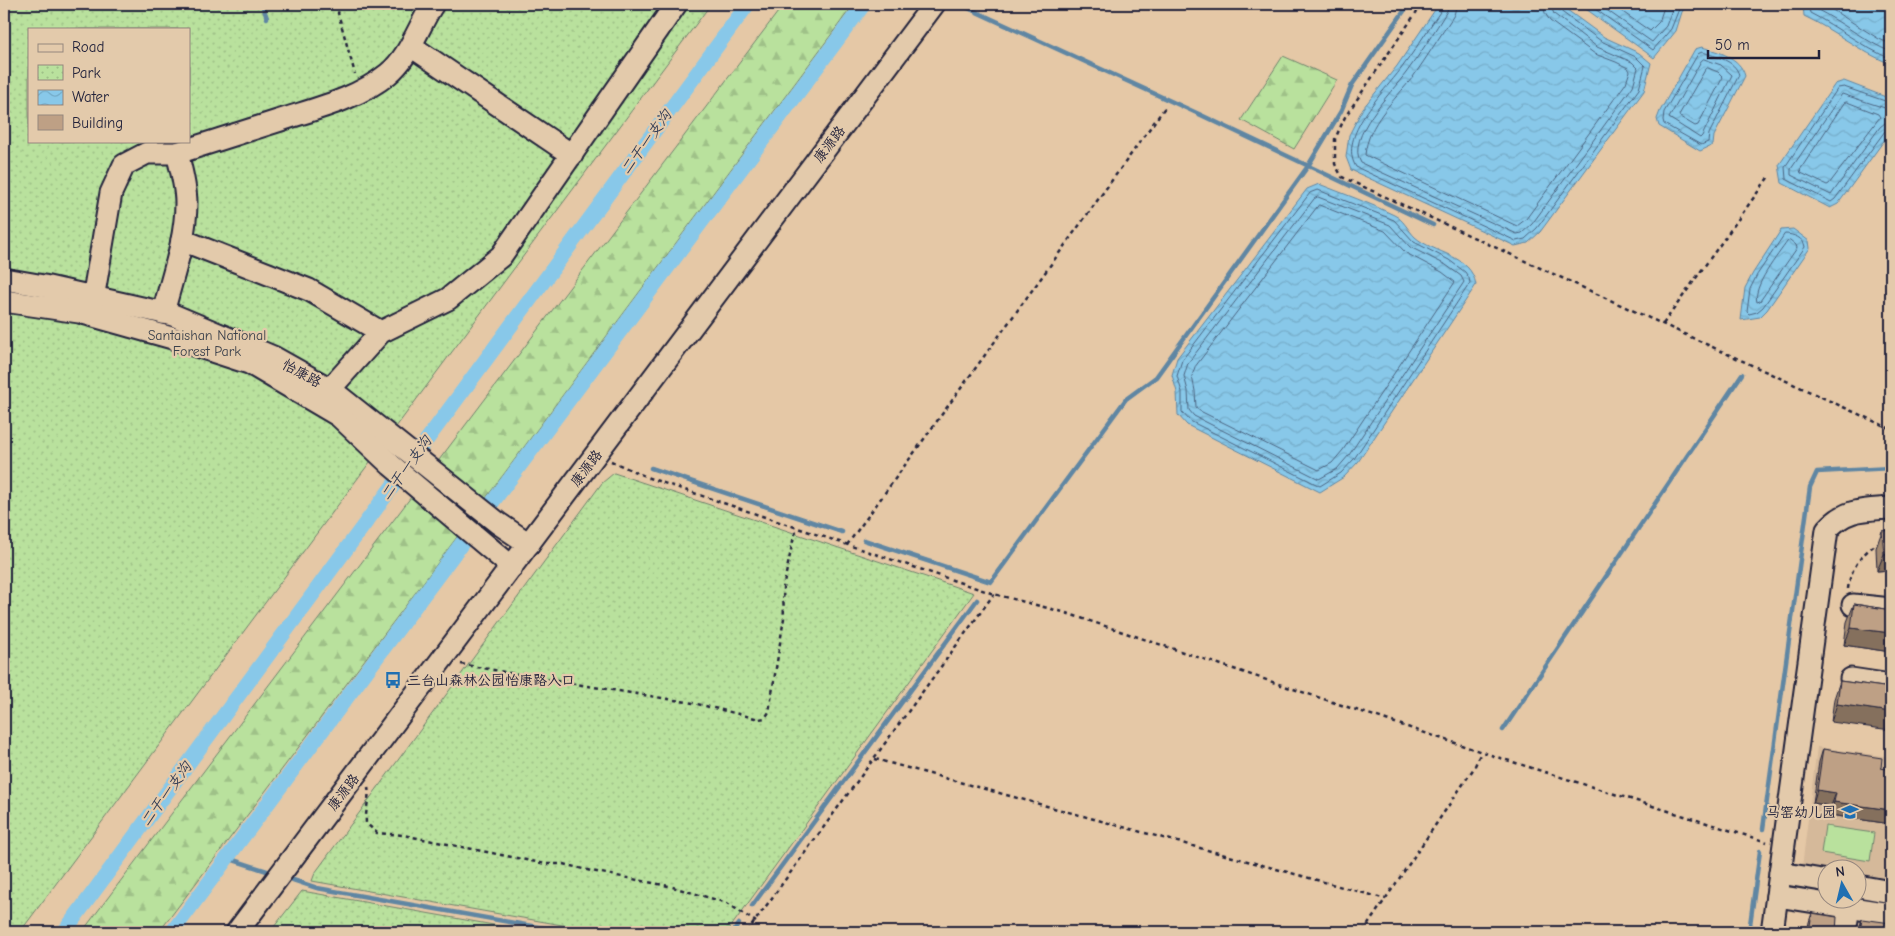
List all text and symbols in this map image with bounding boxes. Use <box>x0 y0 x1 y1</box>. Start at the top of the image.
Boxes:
legend <box>28 28 190 142</box>
scale bar <box>1708 28 1819 60</box>
text: 50 m <box>1715 36 1750 54</box>
text: Road <box>72 38 104 56</box>
text: Park <box>72 64 101 82</box>
text: Water <box>72 88 109 106</box>
water label: 二干一支沟 <box>617 105 676 178</box>
text: Building <box>72 114 123 132</box>
street label: 康源路 <box>810 122 849 166</box>
park label: Santaishan National Forest Park <box>148 327 266 360</box>
street label: 怡康路 <box>279 356 324 391</box>
water label: 二干一支沟 <box>377 431 436 504</box>
street label: 康源路 <box>567 446 606 490</box>
bus stop icon: 三台山森林公园怡康路入口 <box>383 670 403 690</box>
place label: 三台山森林公园怡康路入口 <box>407 672 575 689</box>
water label: 二干一支沟 <box>137 757 196 830</box>
street label: 康源路 <box>324 770 363 814</box>
school or university icon: 马窑幼儿园 <box>1840 802 1860 822</box>
place label: 马窑幼儿园 <box>1766 804 1836 821</box>
north arrow <box>1818 858 1868 908</box>
text: N <box>1835 863 1846 881</box>

